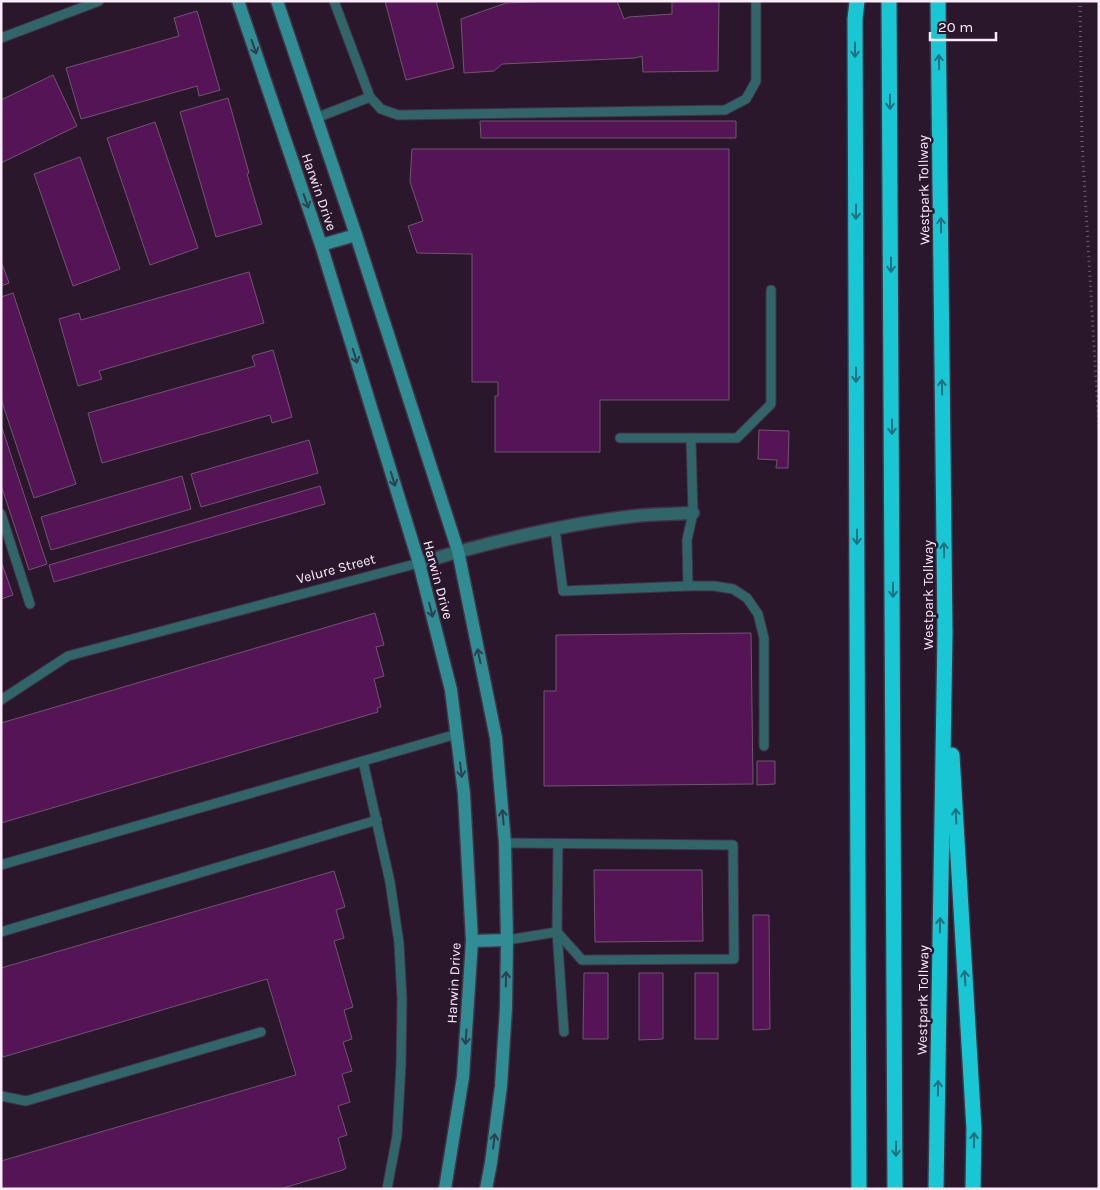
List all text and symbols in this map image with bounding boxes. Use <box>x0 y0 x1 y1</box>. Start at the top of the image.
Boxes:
scale bar <box>930 10 996 42</box>
text: 20 m <box>938 18 973 36</box>
one-way arrow <box>250 39 259 55</box>
one-way arrow <box>850 42 860 58</box>
one-way arrow <box>934 54 944 70</box>
one-way arrow <box>885 94 895 110</box>
street label: Westpark Tollway <box>915 134 933 245</box>
street label: Harwin Drive <box>298 151 340 233</box>
one-way arrow <box>302 193 311 208</box>
one-way arrow <box>851 204 861 220</box>
one-way arrow <box>936 217 946 233</box>
one-way arrow <box>886 256 896 273</box>
one-way arrow <box>351 348 361 364</box>
one-way arrow <box>851 366 861 383</box>
one-way arrow <box>938 379 947 395</box>
one-way arrow <box>887 419 897 435</box>
one-way arrow <box>388 470 398 486</box>
one-way arrow <box>852 529 862 545</box>
street label: Harwin Drive <box>419 539 457 621</box>
street label: Westpark Tollway <box>920 540 937 650</box>
one-way arrow <box>939 542 949 558</box>
street label: Velure Street <box>295 550 377 588</box>
one-way arrow <box>888 582 898 598</box>
one-way arrow <box>426 602 436 618</box>
one-way arrow <box>474 648 483 664</box>
one-way arrow <box>456 761 466 777</box>
one-way arrow <box>951 808 960 824</box>
one-way arrow <box>498 809 508 825</box>
one-way arrow <box>935 917 945 934</box>
street label: Harwin Drive <box>443 942 465 1024</box>
street label: Westpark Tollway <box>914 944 932 1055</box>
one-way arrow <box>960 970 969 986</box>
one-way arrow <box>501 971 511 988</box>
one-way arrow <box>461 1028 470 1044</box>
one-way arrow <box>933 1080 942 1096</box>
one-way arrow <box>969 1132 978 1148</box>
one-way arrow <box>489 1133 499 1149</box>
one-way arrow <box>891 1141 901 1157</box>

